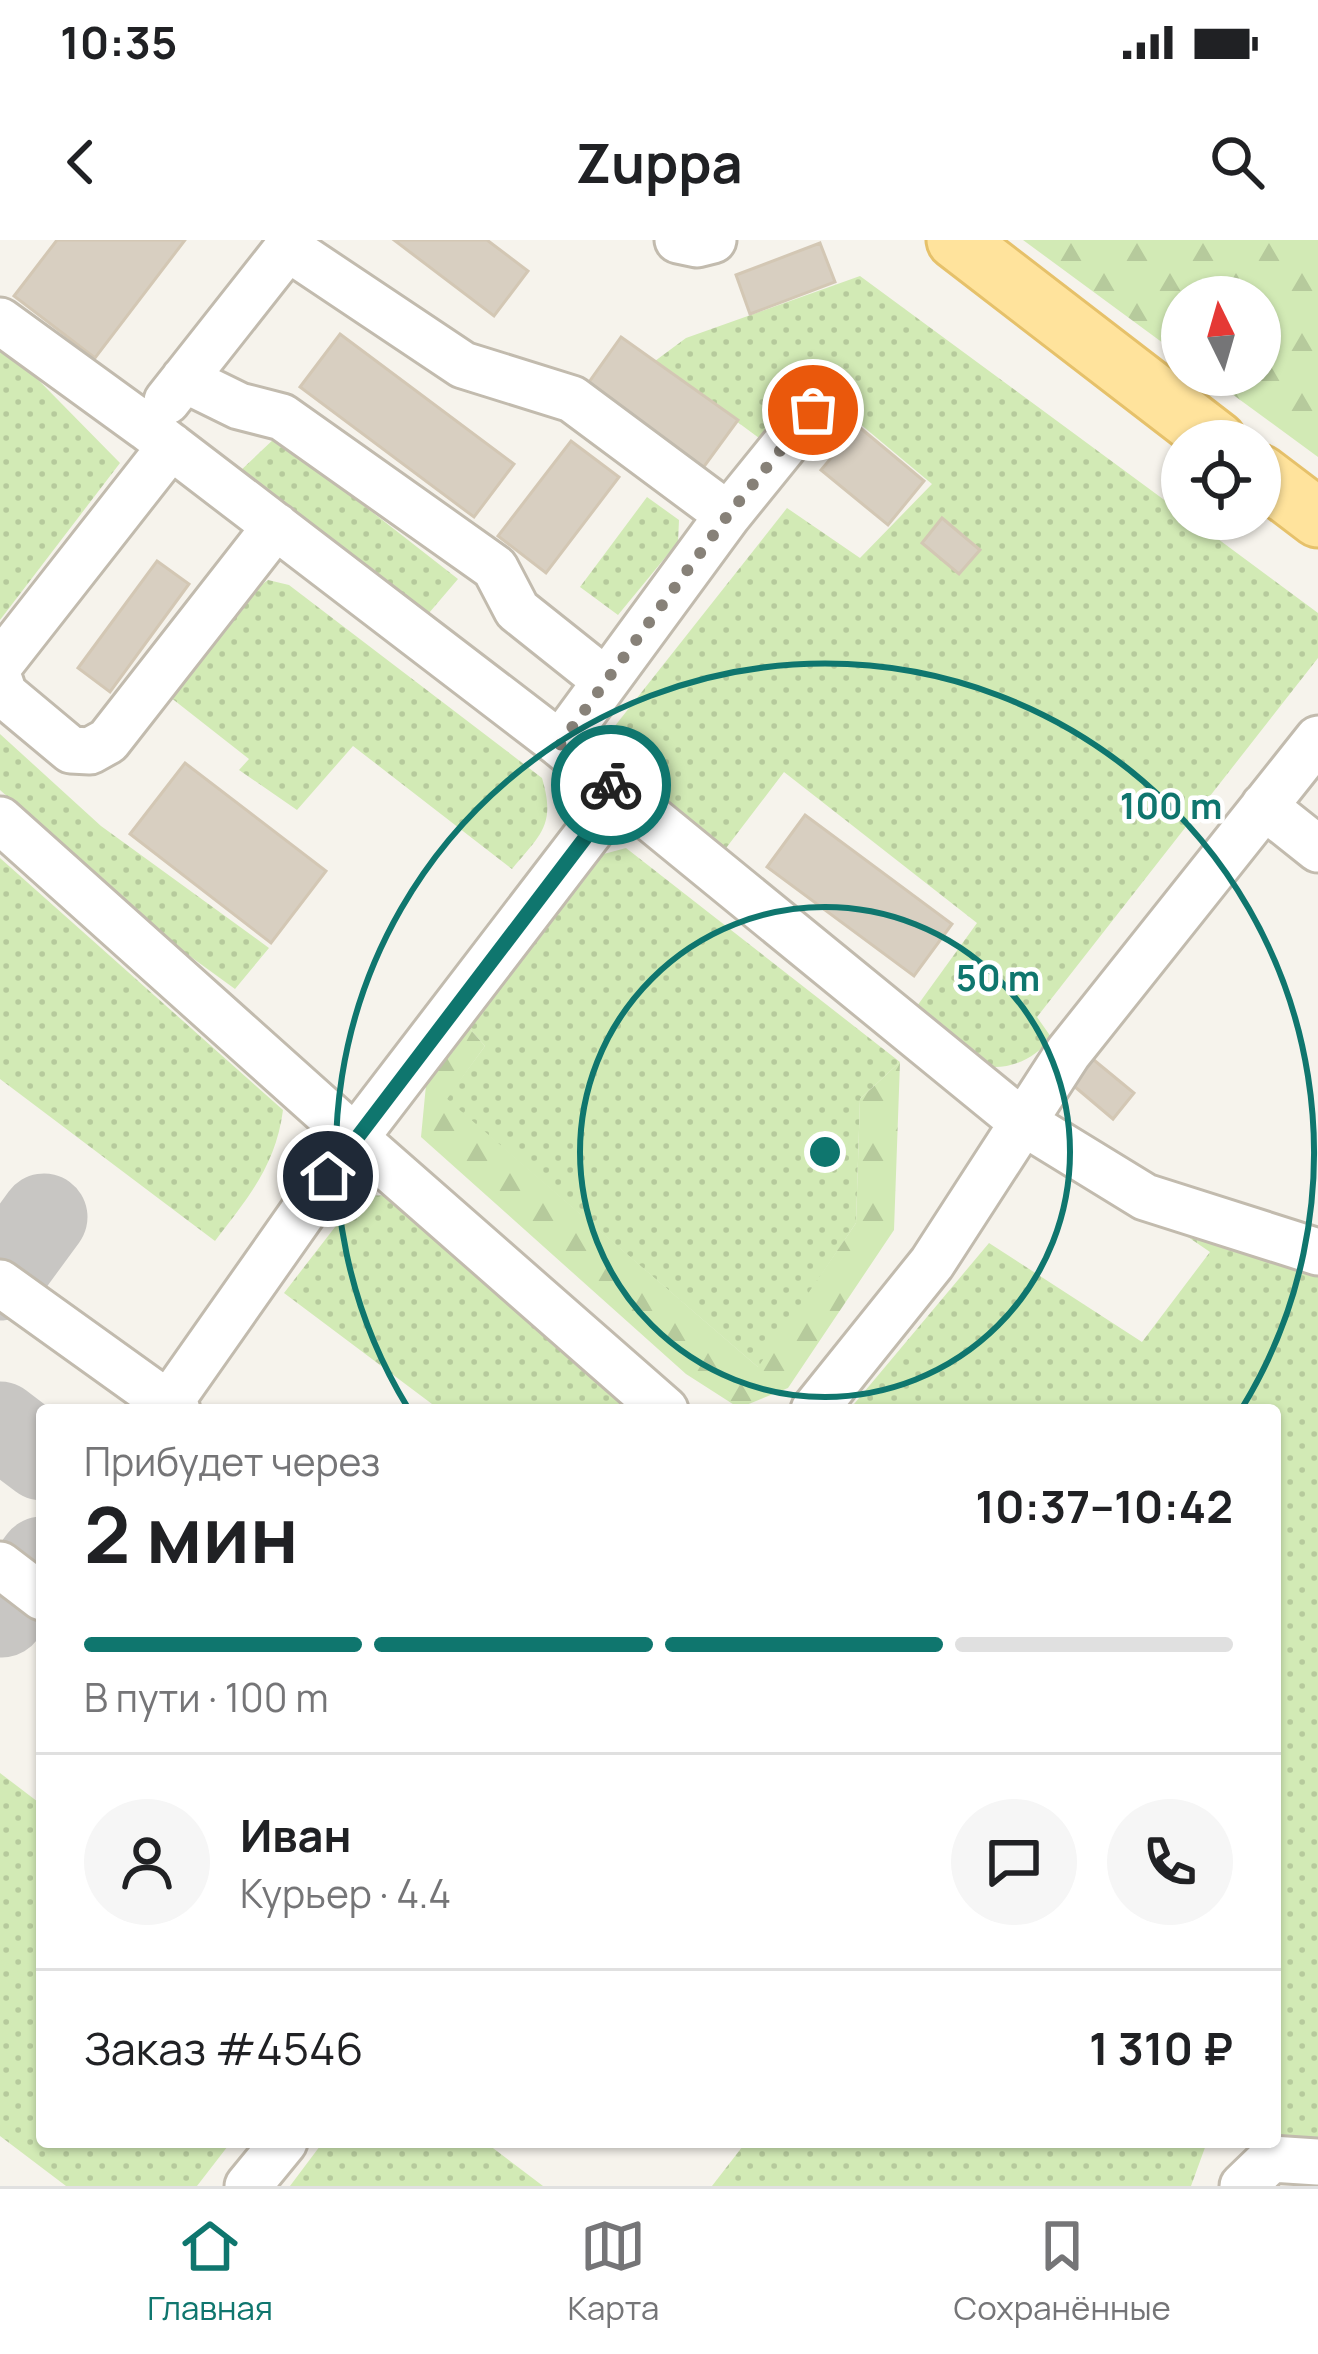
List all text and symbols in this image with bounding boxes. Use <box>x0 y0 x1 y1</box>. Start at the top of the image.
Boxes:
text: 10:35 <box>60 11 177 73</box>
text: Zuppa <box>575 125 743 199</box>
icon: back <box>48 129 114 195</box>
icon: search <box>1204 129 1270 195</box>
north arrow <box>1161 276 1281 396</box>
map controls <box>1161 276 1281 540</box>
pin <box>762 359 864 461</box>
icon: bag <box>780 377 846 443</box>
button: locate <box>1161 420 1281 540</box>
courier <box>551 725 671 845</box>
icon: bike <box>578 752 644 818</box>
text: 100 m <box>1120 781 1222 830</box>
text: 50 m <box>956 953 1040 1002</box>
pin <box>277 1125 379 1227</box>
centre of rings <box>804 1131 846 1173</box>
icon: home <box>295 1143 361 1209</box>
text: Прибудет через <box>84 1434 380 1488</box>
text: 10:37–10:42 <box>975 1475 1233 1537</box>
text: 2 мин <box>84 1480 299 1586</box>
text: В пути · 100 m <box>84 1670 329 1724</box>
button: person <box>84 1799 210 1925</box>
button: chat <box>951 1799 1077 1925</box>
button: phone <box>1107 1799 1233 1925</box>
text: Иван <box>240 1804 351 1866</box>
text: Курьер · 4.4 <box>240 1866 451 1920</box>
text: Заказ #4546 <box>84 2017 363 2079</box>
text: 1 310 ₽ <box>1089 2017 1233 2079</box>
tab: Главная <box>147 2213 273 2330</box>
tab: Карта <box>567 2213 659 2330</box>
tab: Сохранённые <box>954 2213 1171 2330</box>

